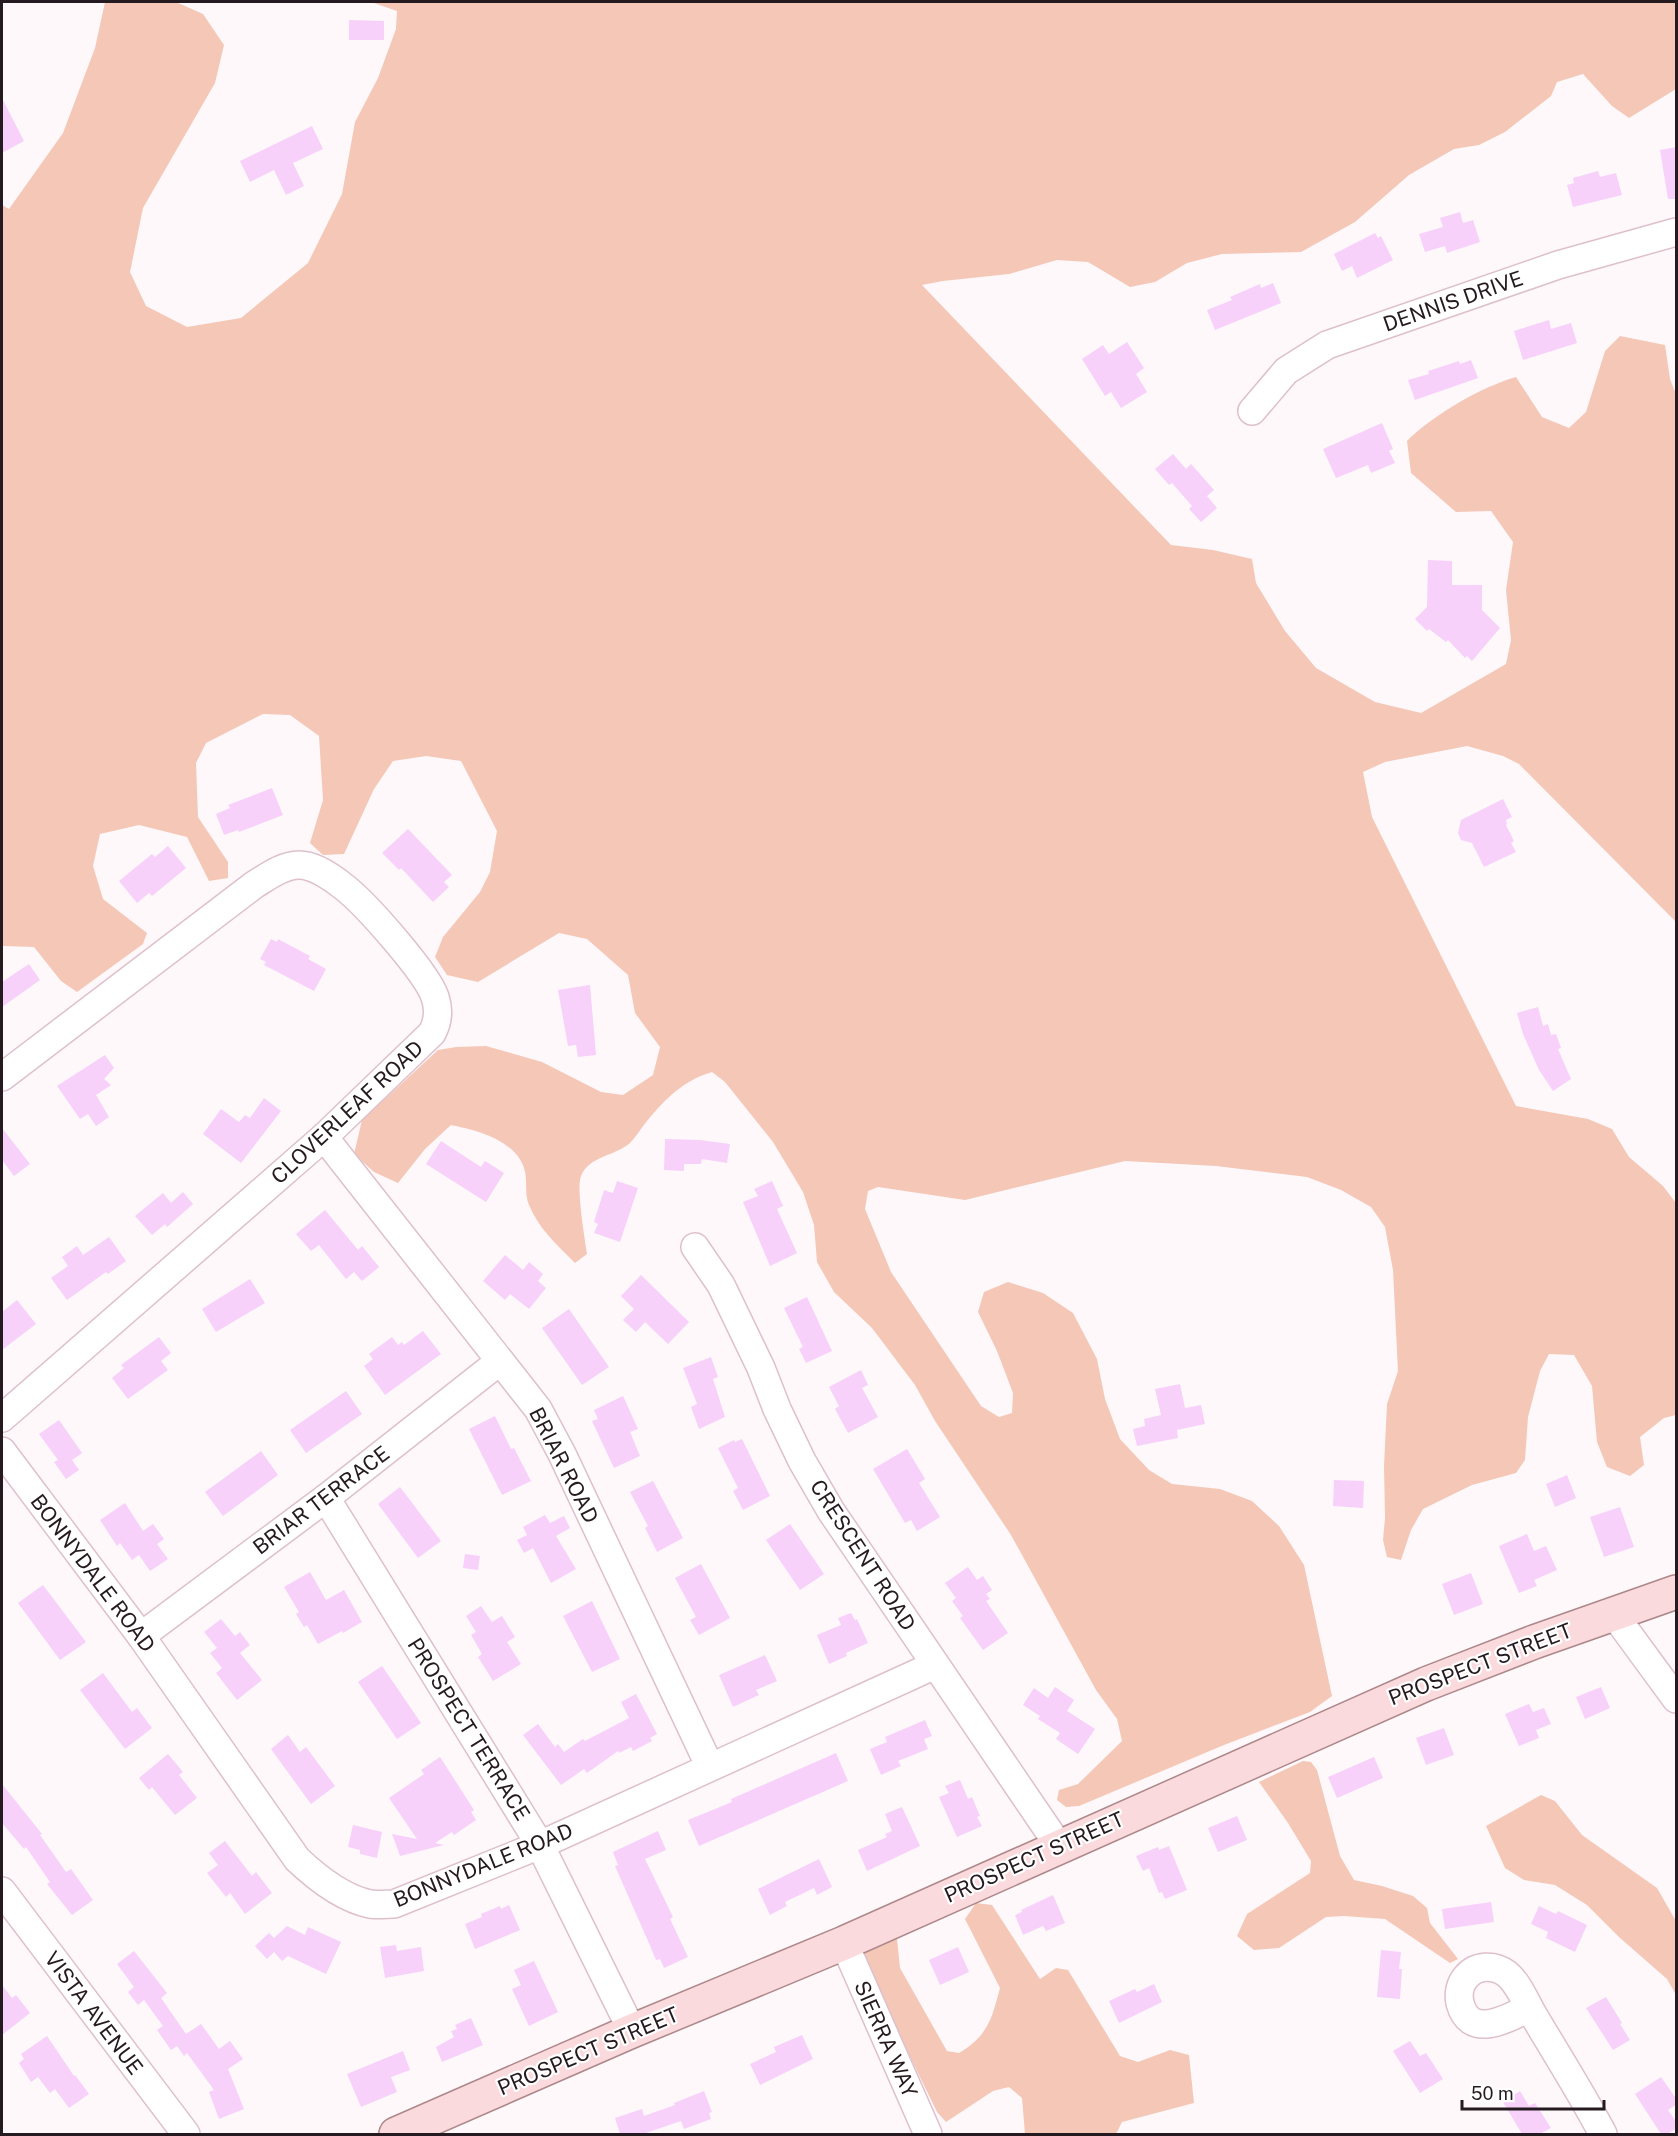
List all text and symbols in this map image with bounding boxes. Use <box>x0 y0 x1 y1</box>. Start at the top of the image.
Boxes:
street label: DENNIS DRIVE <box>1380 265 1526 337</box>
street label: CLOVERLEAF ROAD <box>266 1035 428 1189</box>
street label: BRIAR ROAD <box>524 1403 604 1527</box>
street label: BRIAR TERRACE <box>248 1441 394 1559</box>
street label: CRESCENT ROAD <box>805 1475 921 1635</box>
street label: BONNYDALE ROAD <box>26 1489 160 1657</box>
street label: PROSPECT STREET <box>1385 1618 1575 1710</box>
street label: PROSPECT TERRACE <box>403 1633 535 1825</box>
street label: PROSPECT STREET <box>940 1806 1128 1908</box>
street label: BONNYDALE ROAD <box>390 1818 576 1912</box>
street label: VISTA AVENUE <box>40 1946 148 2080</box>
street label: SIERRA WAY <box>849 1977 923 2101</box>
street label: PROSPECT STREET <box>494 2002 682 2100</box>
scale bar <box>1462 2073 1604 2111</box>
text: 50 m <box>1471 2083 1514 2104</box>

